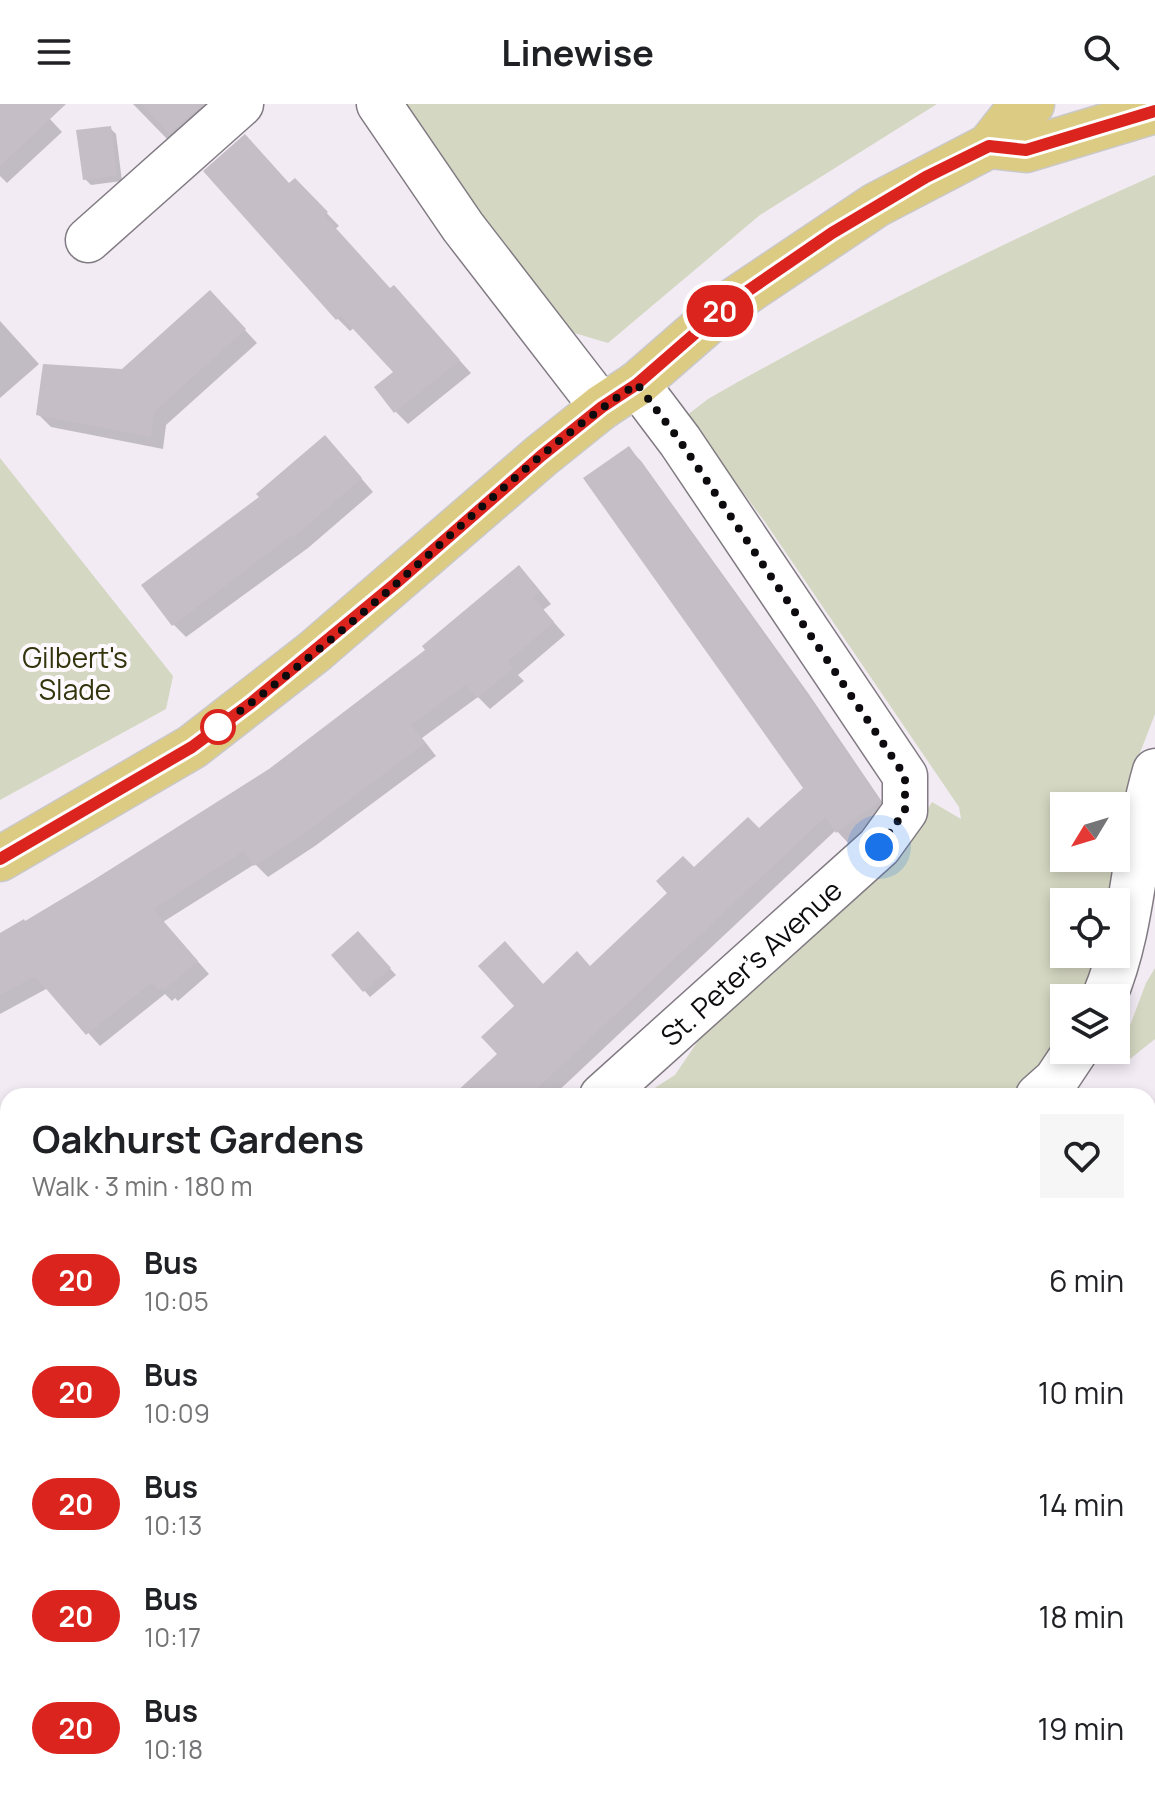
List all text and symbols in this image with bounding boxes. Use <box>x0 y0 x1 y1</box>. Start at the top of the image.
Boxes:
text: Linewise <box>501 28 654 77</box>
icon: menu <box>32 30 76 74</box>
icon: search <box>1079 30 1123 74</box>
line badge: 20 <box>684 285 756 337</box>
text: 20 <box>702 292 738 330</box>
park label: Gilbert's Slade <box>22 638 128 708</box>
unlabelled marker <box>201 710 235 744</box>
north arrow <box>1050 792 1130 872</box>
map controls <box>1050 792 1130 1064</box>
your location <box>859 827 899 867</box>
street label: St. Peter's Avenue <box>652 871 850 1054</box>
button: locate <box>1050 888 1130 968</box>
button: layers <box>1050 984 1130 1064</box>
text: Oakhurst Gardens <box>32 1112 364 1164</box>
button: heart <box>1040 1114 1124 1198</box>
text: Walk · 3 min · 180 m <box>32 1168 253 1204</box>
text: Bus <box>144 1242 198 1283</box>
text: 6 min <box>1049 1260 1124 1301</box>
text: 20 <box>58 1261 94 1299</box>
text: 10:05 <box>144 1283 209 1319</box>
text: Bus <box>144 1354 198 1395</box>
text: 10 min <box>1038 1372 1124 1413</box>
text: 20 <box>58 1373 94 1411</box>
text: 10:09 <box>144 1395 210 1431</box>
text: Bus <box>144 1466 198 1507</box>
text: 14 min <box>1038 1484 1124 1525</box>
text: 20 <box>58 1485 94 1523</box>
text: 10:13 <box>144 1507 202 1543</box>
text: Bus <box>144 1578 198 1619</box>
text: 18 min <box>1039 1596 1124 1637</box>
text: 20 <box>58 1597 94 1635</box>
text: 10:17 <box>144 1619 201 1655</box>
text: Bus <box>144 1690 198 1731</box>
text: 19 min <box>1037 1708 1124 1749</box>
text: 20 <box>58 1709 94 1747</box>
text: 10:18 <box>144 1731 203 1767</box>

